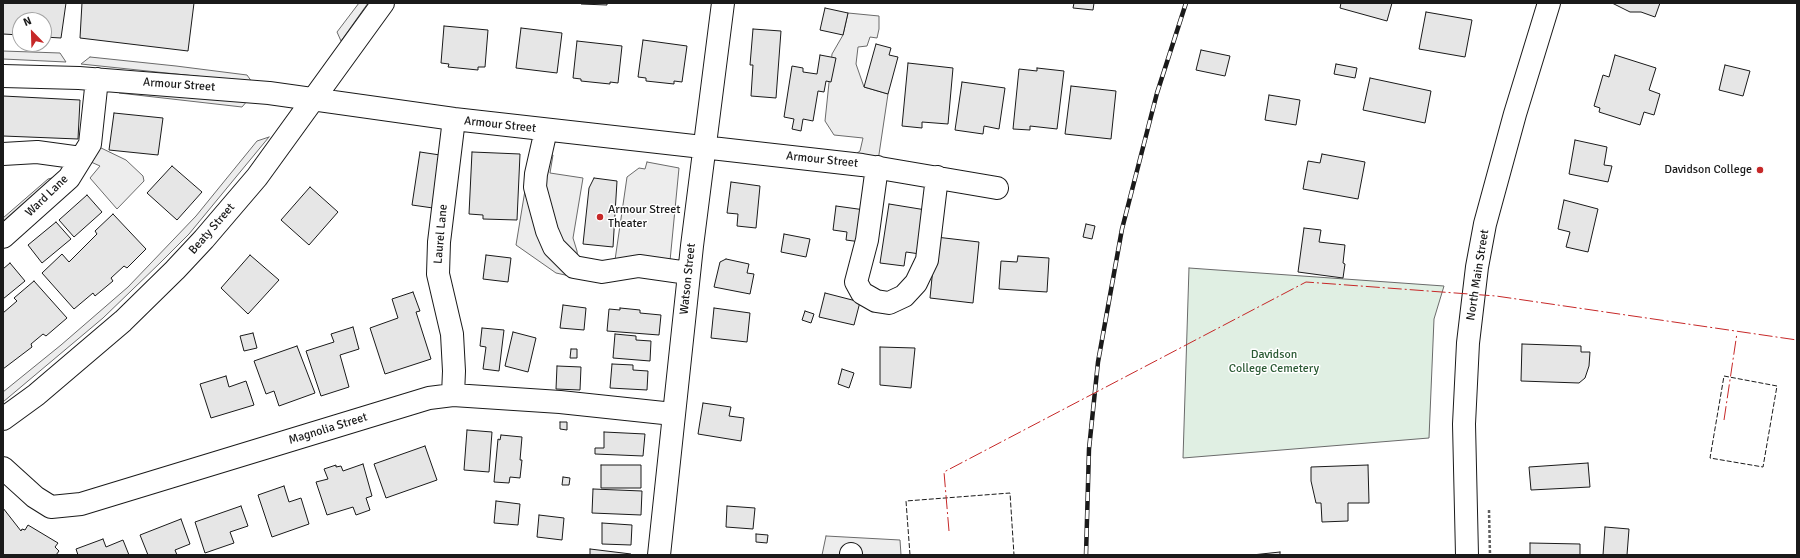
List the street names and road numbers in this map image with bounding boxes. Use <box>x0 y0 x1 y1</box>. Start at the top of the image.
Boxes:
street label: Armour Street <box>142 75 216 95</box>
street label: Armour Street <box>463 114 537 136</box>
street label: Armour Street <box>785 149 859 171</box>
street label: Ward Lane <box>23 172 71 220</box>
street label: Beaty Street <box>186 201 238 257</box>
street label: Laurel Lane <box>431 204 451 264</box>
street label: North Main Street <box>1464 228 1492 322</box>
street label: Watson Street <box>677 243 699 315</box>
street label: Magnolia Street <box>287 410 369 448</box>

